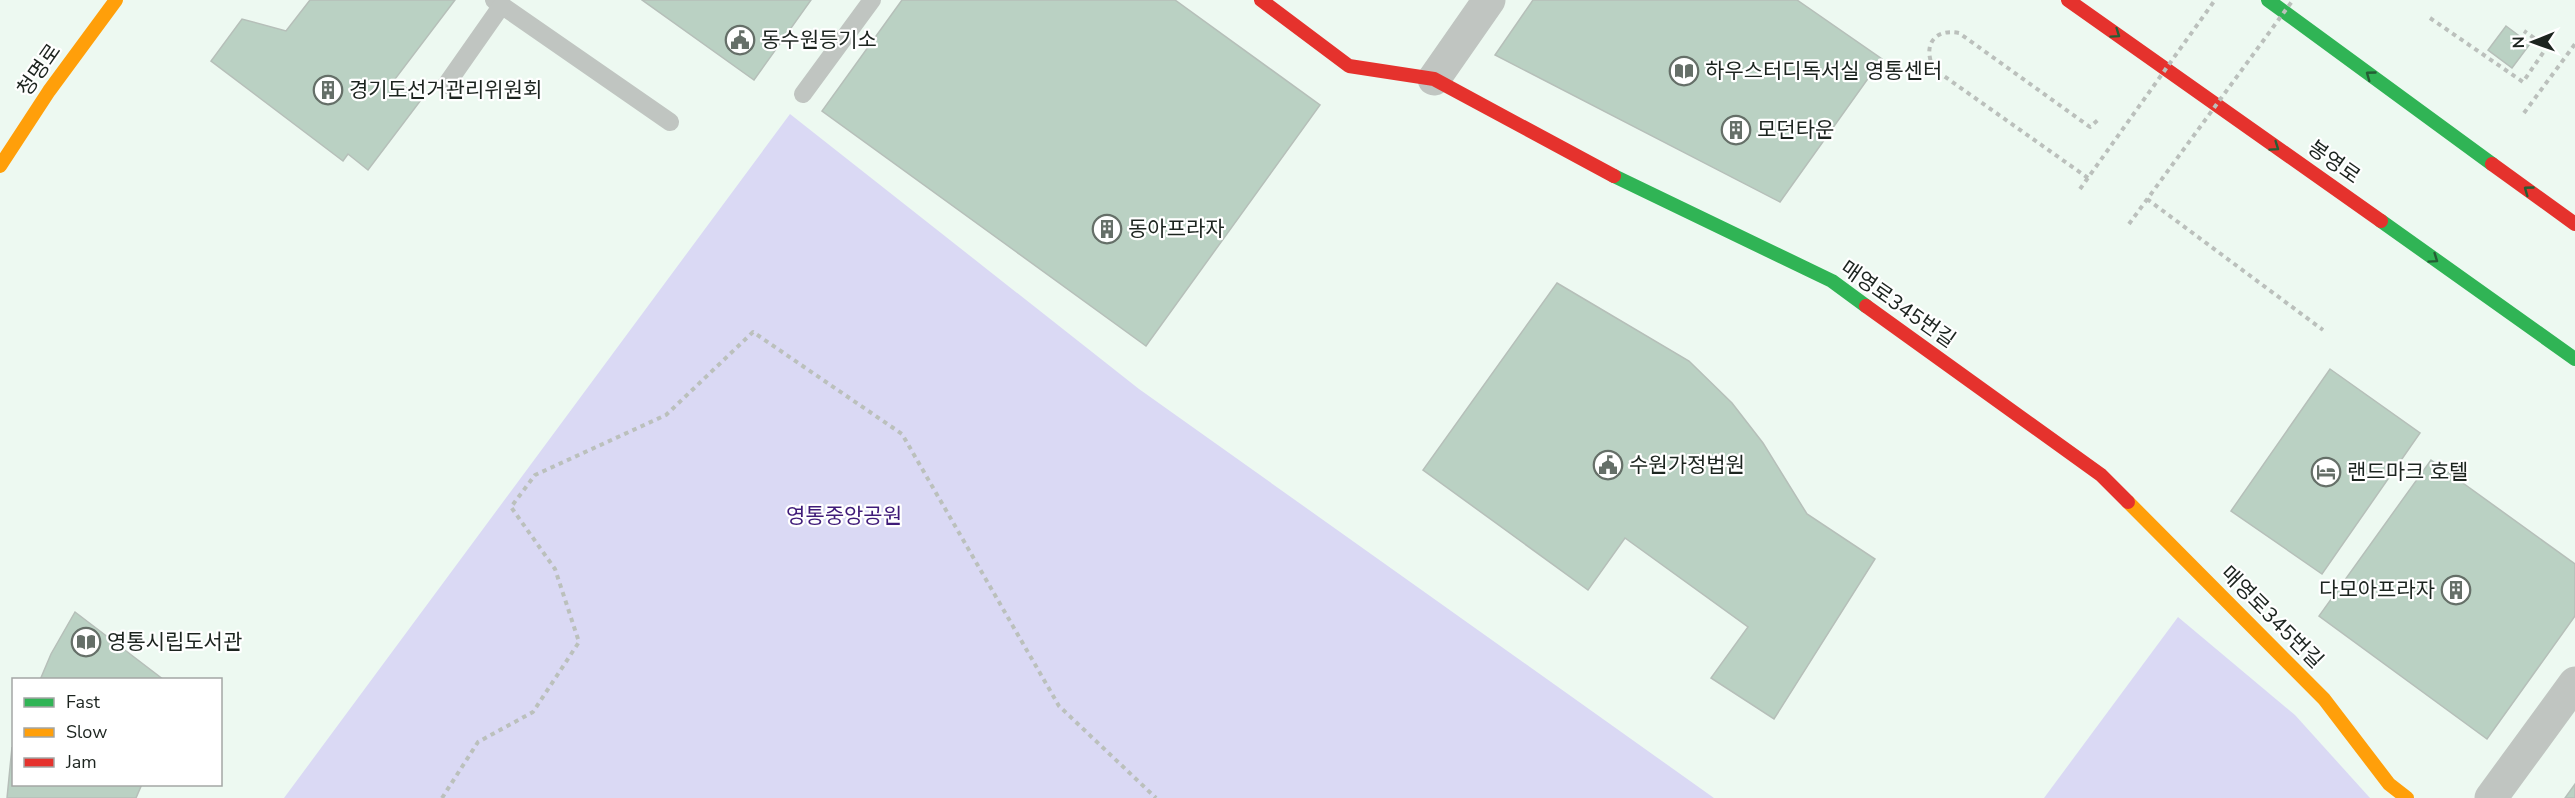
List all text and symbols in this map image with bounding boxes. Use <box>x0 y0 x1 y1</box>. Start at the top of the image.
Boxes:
north arrow <box>2503 12 2563 72</box>
public building icon: 동수원등기소 <box>724 24 756 56</box>
place label: 동수원등기소 <box>761 26 877 54</box>
one-way arrow <box>2109 27 2120 38</box>
text: N <box>2508 36 2530 48</box>
street label: 청명로 <box>11 38 67 102</box>
library icon: 하우스터디독서실 영통센터 <box>1668 55 1700 87</box>
place label: 하우스터디독서실 영통센터 <box>1705 57 1942 85</box>
one-way arrow <box>2366 71 2377 82</box>
building icon: 경기도선거관리위원회 <box>312 74 344 106</box>
place label: 경기도선거관리위원회 <box>349 76 542 104</box>
building icon: 모던타운 <box>1720 114 1752 146</box>
place label: 모던타운 <box>1757 116 1834 144</box>
street label: 봉영로 <box>2302 134 2366 190</box>
one-way arrow <box>2269 139 2280 150</box>
one-way arrow <box>2523 186 2534 197</box>
building icon: 동아프라자 <box>1091 213 1123 245</box>
place label: 동아프라자 <box>1128 215 1225 243</box>
one-way arrow <box>2428 252 2439 263</box>
street label: 매영로345번길 <box>1835 254 1961 354</box>
public building icon: 수원가정법원 <box>1592 449 1624 481</box>
place label: 수원가정법원 <box>1629 451 1745 479</box>
hotel icon: 랜드마크 호텔 <box>2310 456 2342 488</box>
place label: 랜드마크 호텔 <box>2347 458 2468 486</box>
park label: 영통중앙공원 <box>786 502 902 530</box>
street label: 매영로345번길 <box>2215 560 2329 674</box>
building icon: 다모아프라자 <box>2440 574 2472 606</box>
place label: 다모아프라자 <box>2319 576 2435 604</box>
library icon: 영통시립도서관 <box>70 626 102 658</box>
place label: 영통시립도서관 <box>107 628 242 656</box>
legend <box>12 678 222 786</box>
text: Fast <box>66 690 101 714</box>
text: Slow <box>66 720 107 744</box>
text: Jam <box>65 750 97 774</box>

